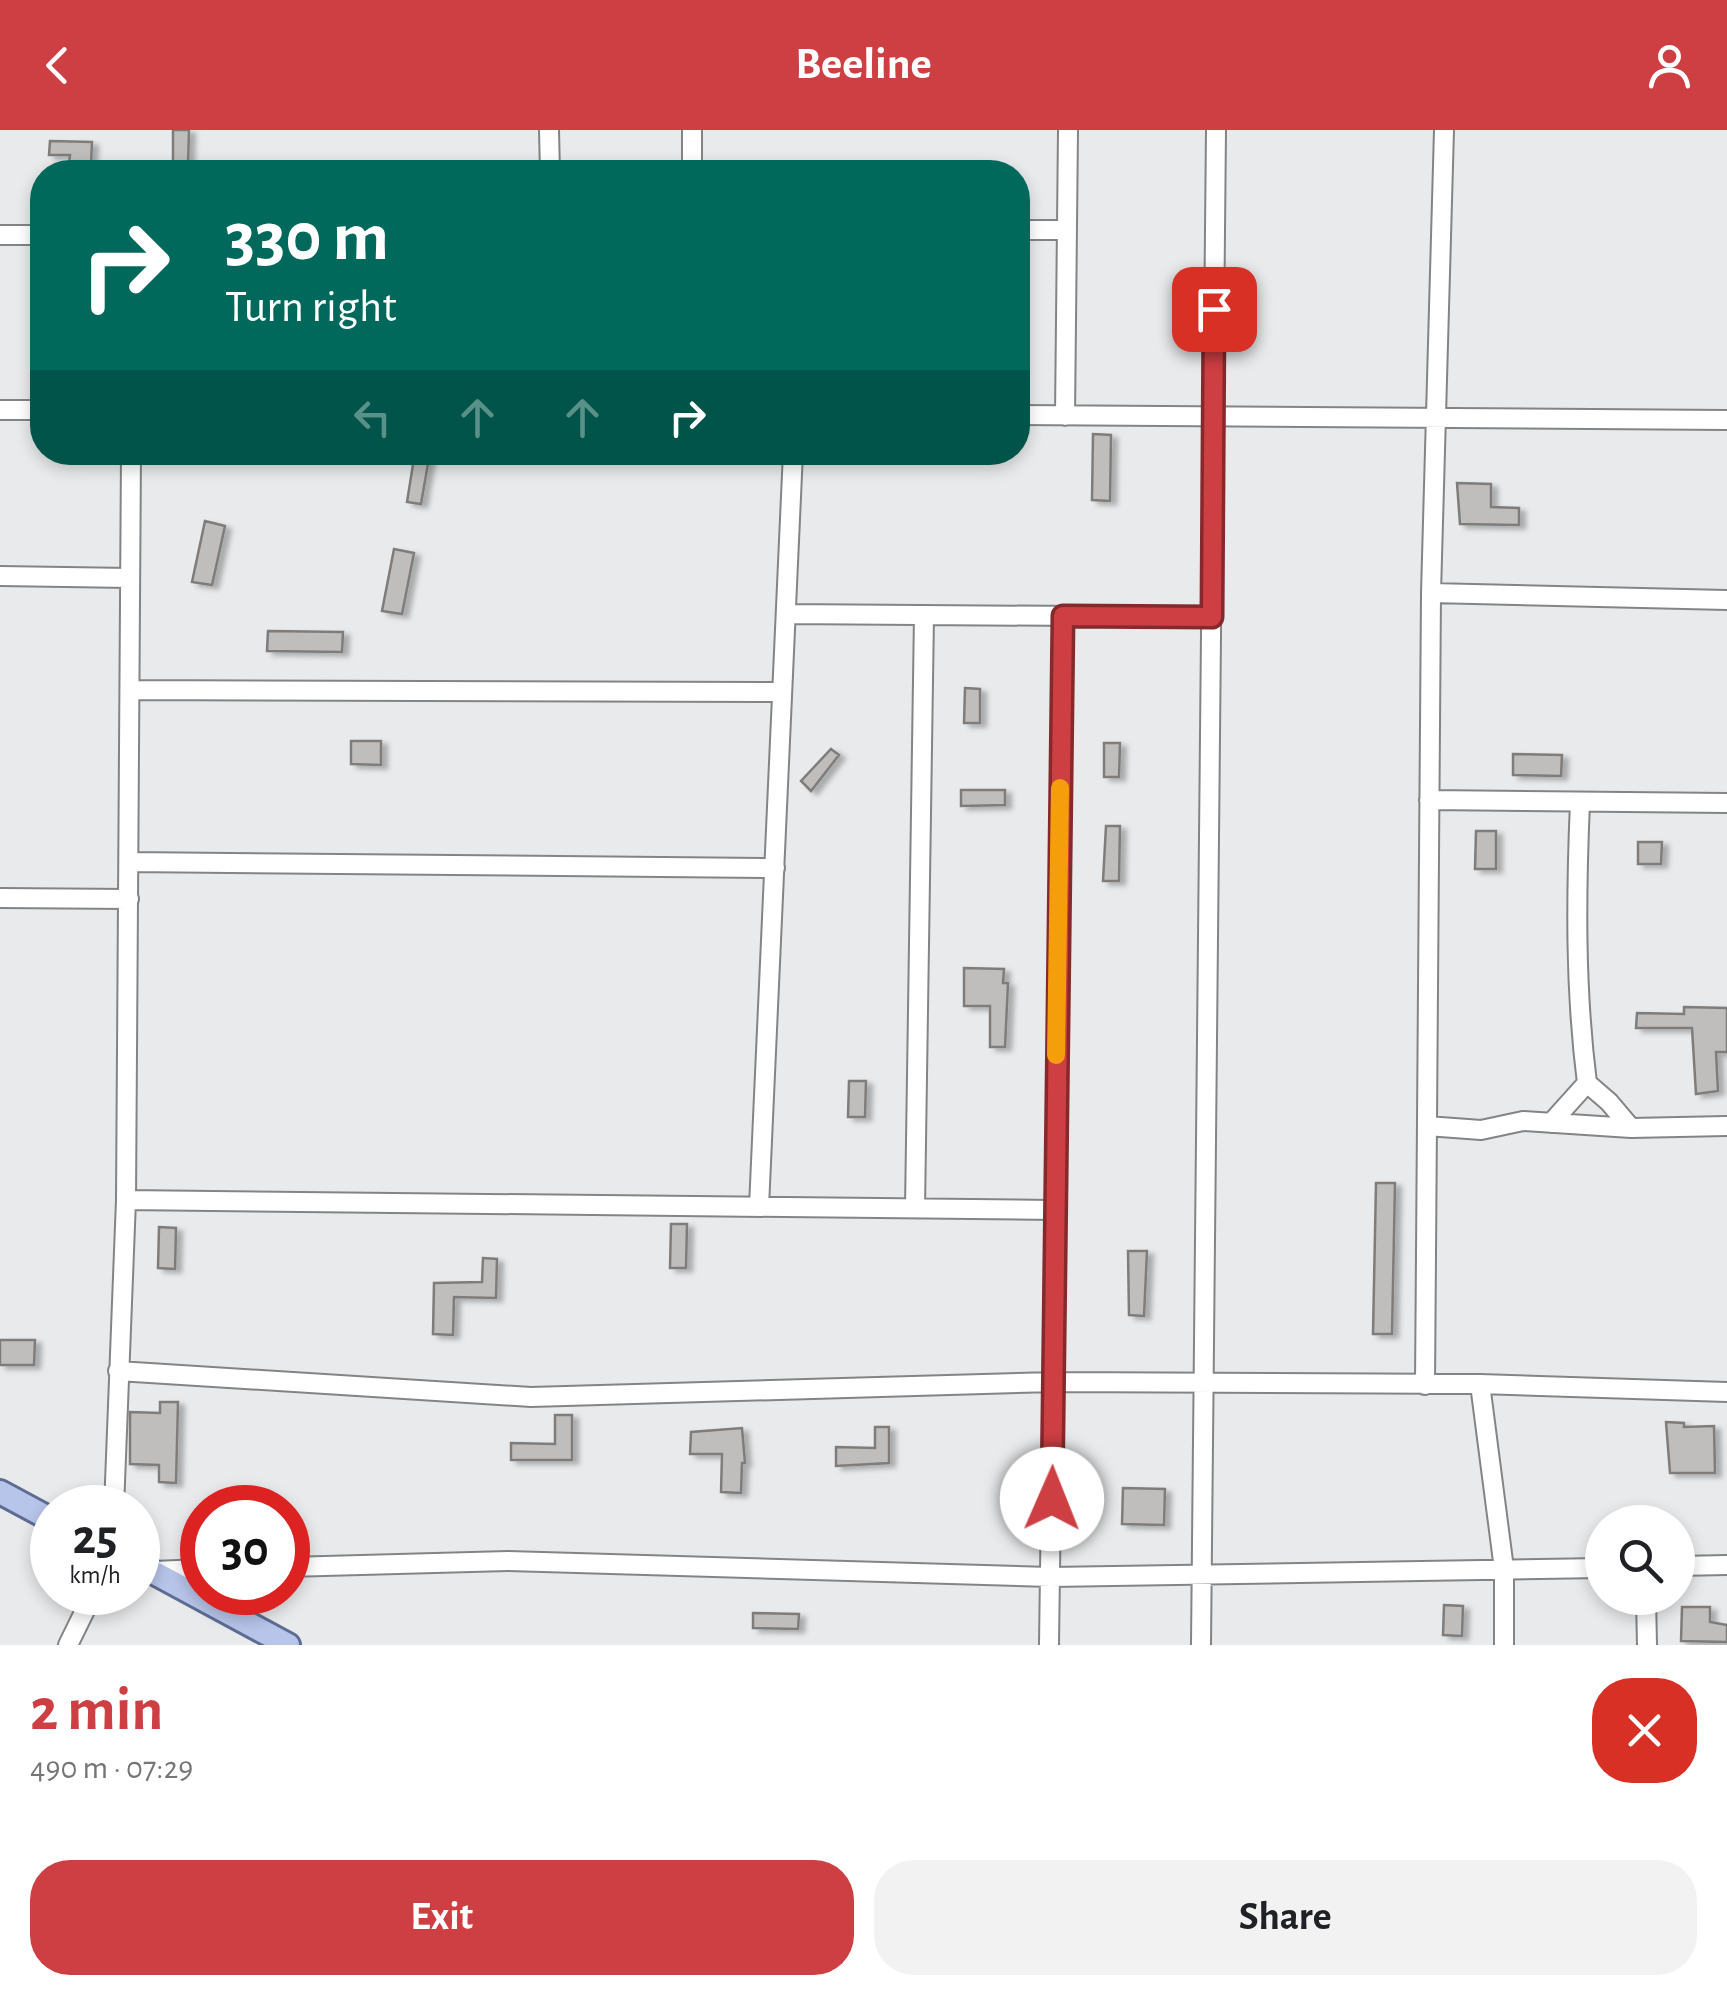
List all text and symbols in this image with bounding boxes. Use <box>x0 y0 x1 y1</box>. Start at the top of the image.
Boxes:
icon: back <box>30 38 85 93</box>
icon: person <box>1642 38 1697 93</box>
text: Beeline <box>795 42 932 87</box>
icon: right <box>60 200 190 330</box>
text: 330 m <box>225 203 389 273</box>
pin <box>1172 267 1257 352</box>
icon: arrive <box>1187 282 1242 337</box>
text: Turn right <box>225 285 397 330</box>
icon: left <box>345 390 400 445</box>
icon: ahead <box>450 390 505 445</box>
icon: ahead <box>555 390 610 445</box>
icon: right <box>660 390 715 445</box>
position arrow <box>1000 1447 1104 1551</box>
speed limit sign: 30 <box>180 1485 310 1615</box>
map controls <box>1585 1505 1695 1615</box>
button: search <box>1585 1505 1695 1615</box>
text: 25 <box>72 1513 118 1563</box>
text: km/h <box>69 1563 121 1588</box>
button: close <box>1592 1678 1697 1783</box>
text: 2 min <box>30 1681 163 1741</box>
text: 490 m · 07:29 <box>30 1752 193 1784</box>
button: Exit <box>30 1860 854 1975</box>
button: Share <box>874 1860 1697 1975</box>

